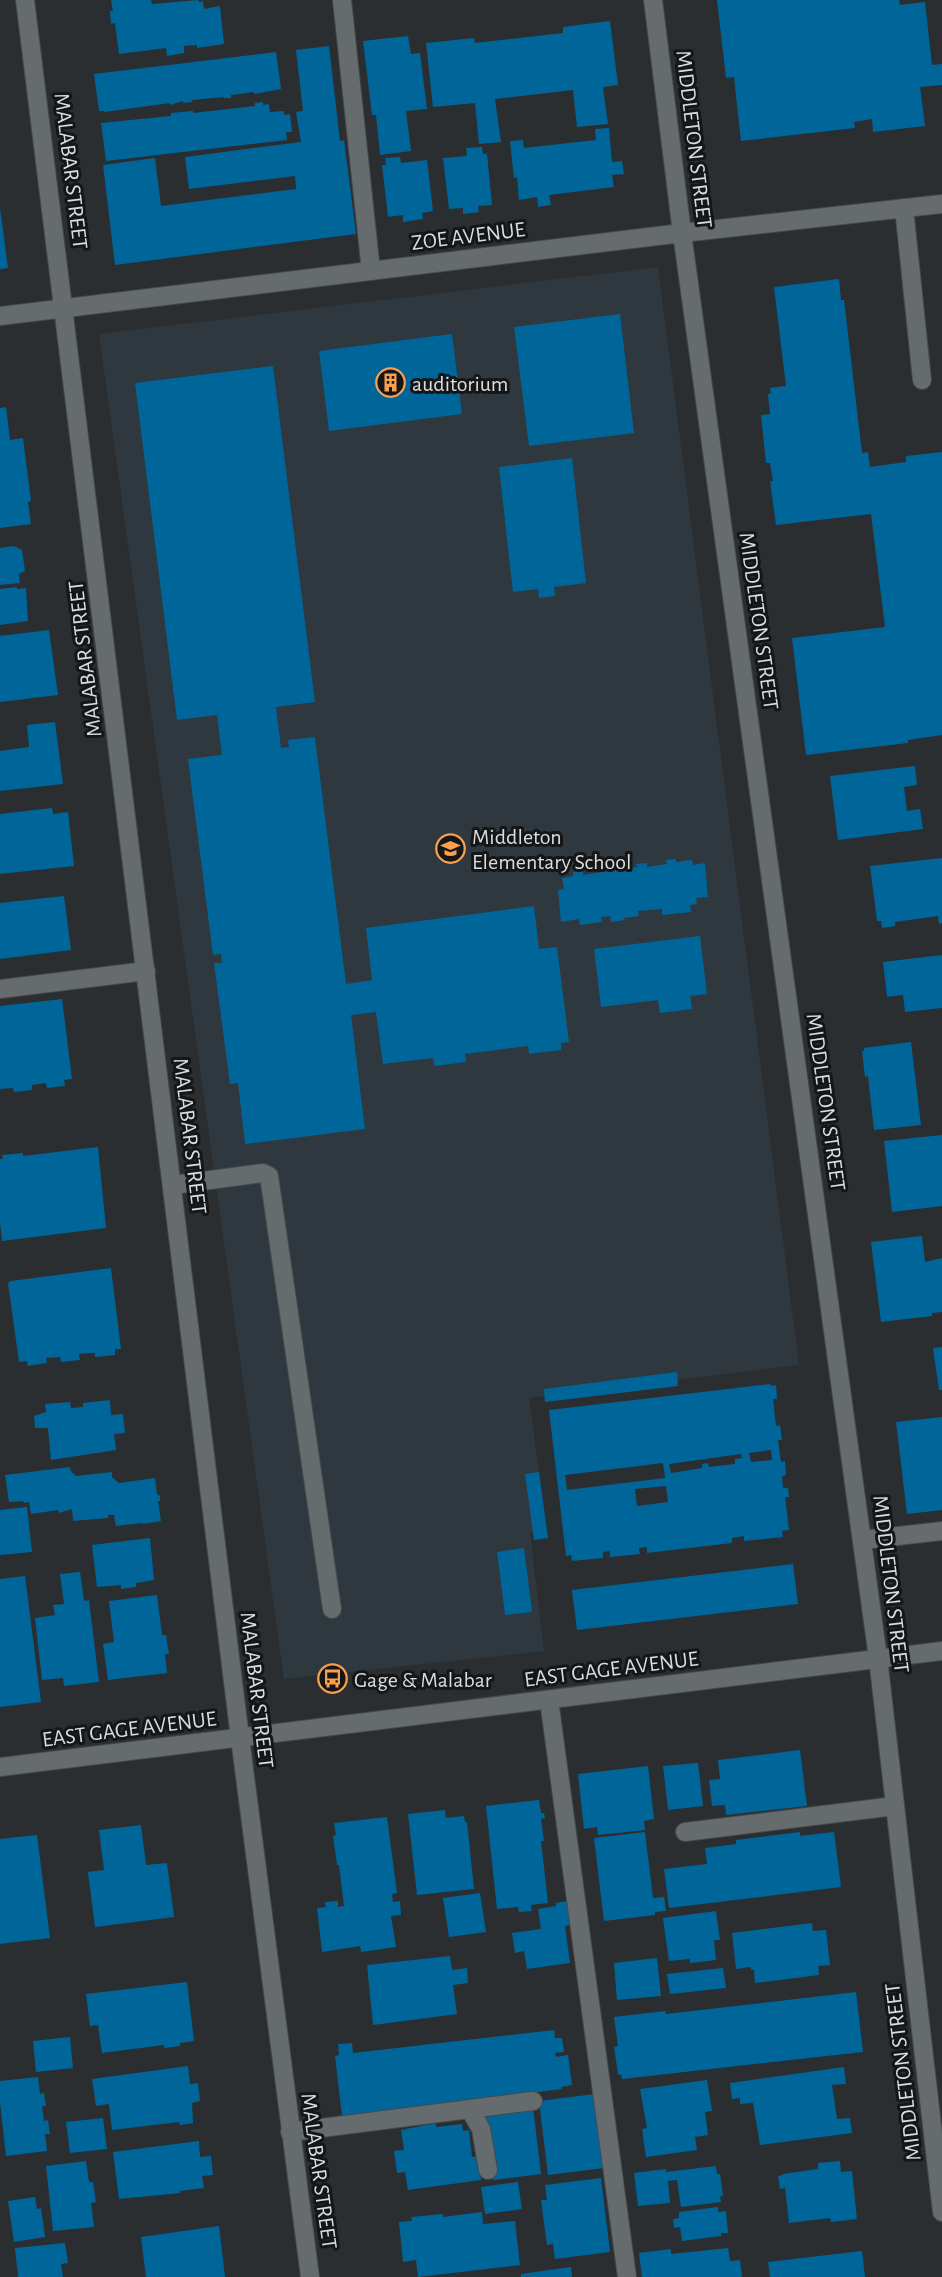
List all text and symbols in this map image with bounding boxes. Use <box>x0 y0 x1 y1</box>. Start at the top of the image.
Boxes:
street label: MIDDLETON STREET <box>672 49 716 229</box>
street label: MALABAR STREET <box>51 92 92 251</box>
street label: ZOE AVENUE <box>410 218 527 254</box>
building icon: auditorium <box>375 367 407 399</box>
place label: auditorium <box>412 373 508 395</box>
street label: MIDDLETON STREET <box>736 531 782 711</box>
street label: MALABAR STREET <box>64 579 105 738</box>
place label: Middleton Elementary School <box>472 826 632 873</box>
school or university icon: Middleton Elementary School <box>435 833 467 865</box>
street label: MIDDLETON STREET <box>803 1012 849 1192</box>
street label: MALABAR STREET <box>170 1057 211 1216</box>
street label: MIDDLETON STREET <box>869 1494 913 1674</box>
street label: MALABAR STREET <box>237 1611 278 1770</box>
street label: EAST GAGE AVENUE <box>523 1647 700 1691</box>
bus stop icon: Gage & Malabar <box>317 1663 349 1695</box>
place label: Gage & Malabar <box>354 1669 492 1691</box>
street label: EAST GAGE AVENUE <box>41 1707 218 1751</box>
street label: MIDDLETON STREET <box>881 1982 925 2162</box>
street label: MALABAR STREET <box>297 2092 341 2251</box>

